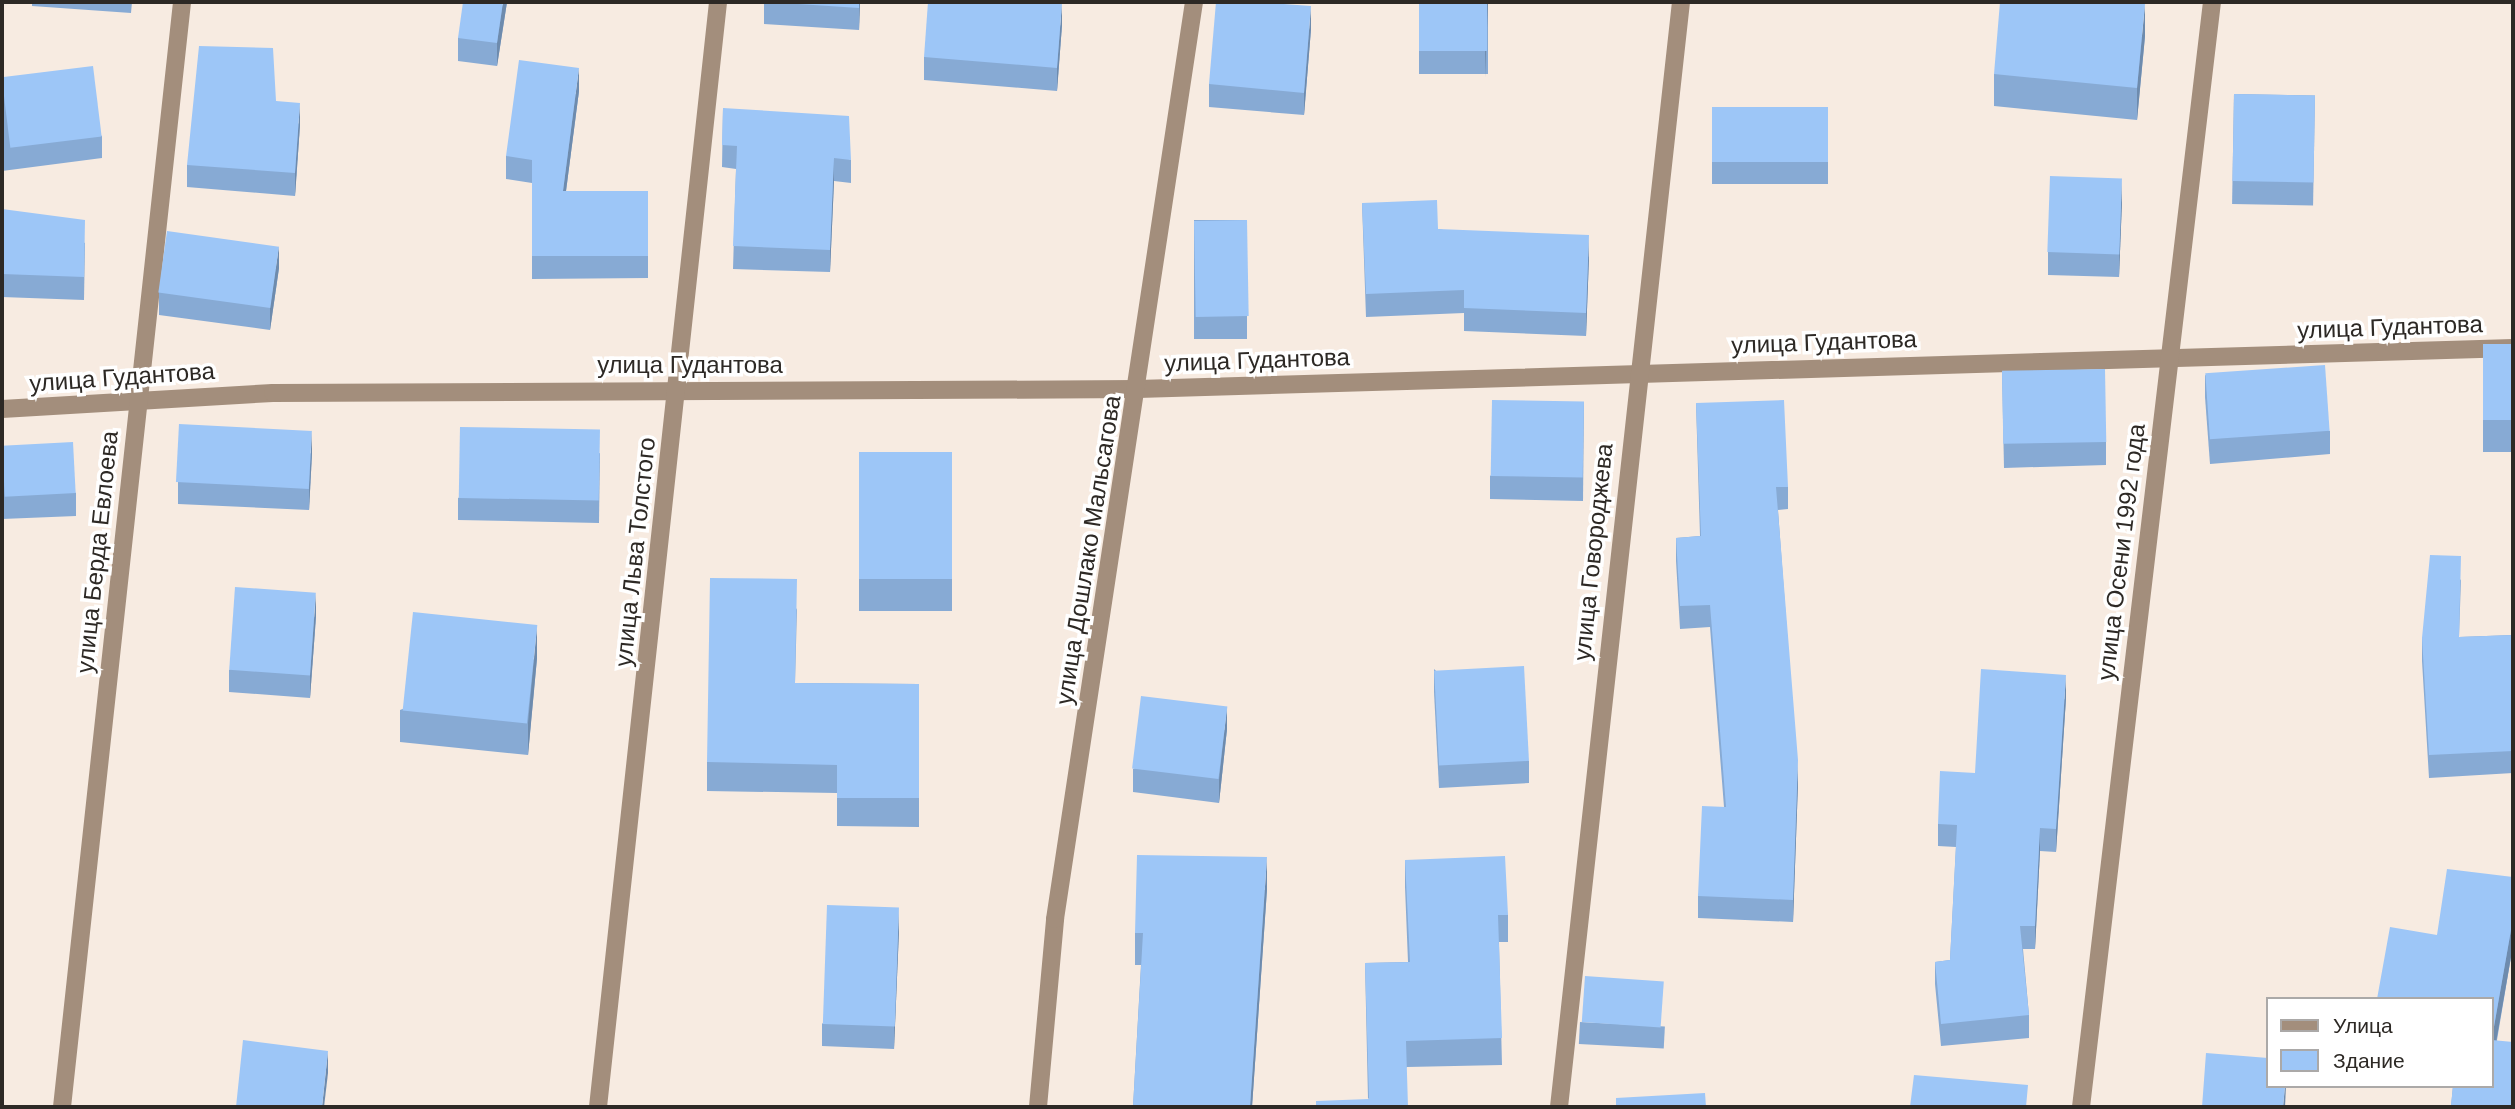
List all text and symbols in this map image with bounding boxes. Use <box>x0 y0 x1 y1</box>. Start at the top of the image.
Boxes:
street label: улица Гудантова <box>2297 309 2483 345</box>
street label: улица Гудантова <box>1731 324 1917 360</box>
street label: улица Гудантова <box>1164 342 1350 378</box>
street label: улица Гудантова <box>597 351 783 379</box>
street label: улица Гудантова <box>28 356 216 398</box>
street label: улица Дошлако Мальсагова <box>1049 393 1127 707</box>
street label: улица Осени 1992 года <box>2091 422 2151 682</box>
street label: улица Берда Евлоева <box>70 429 124 675</box>
street label: улица Льва Толстого <box>609 436 661 668</box>
street label: улица Говороджева <box>1567 442 1619 662</box>
legend <box>2266 997 2494 1088</box>
text: Улица <box>2333 1014 2393 1037</box>
text: Здание <box>2333 1049 2405 1072</box>

